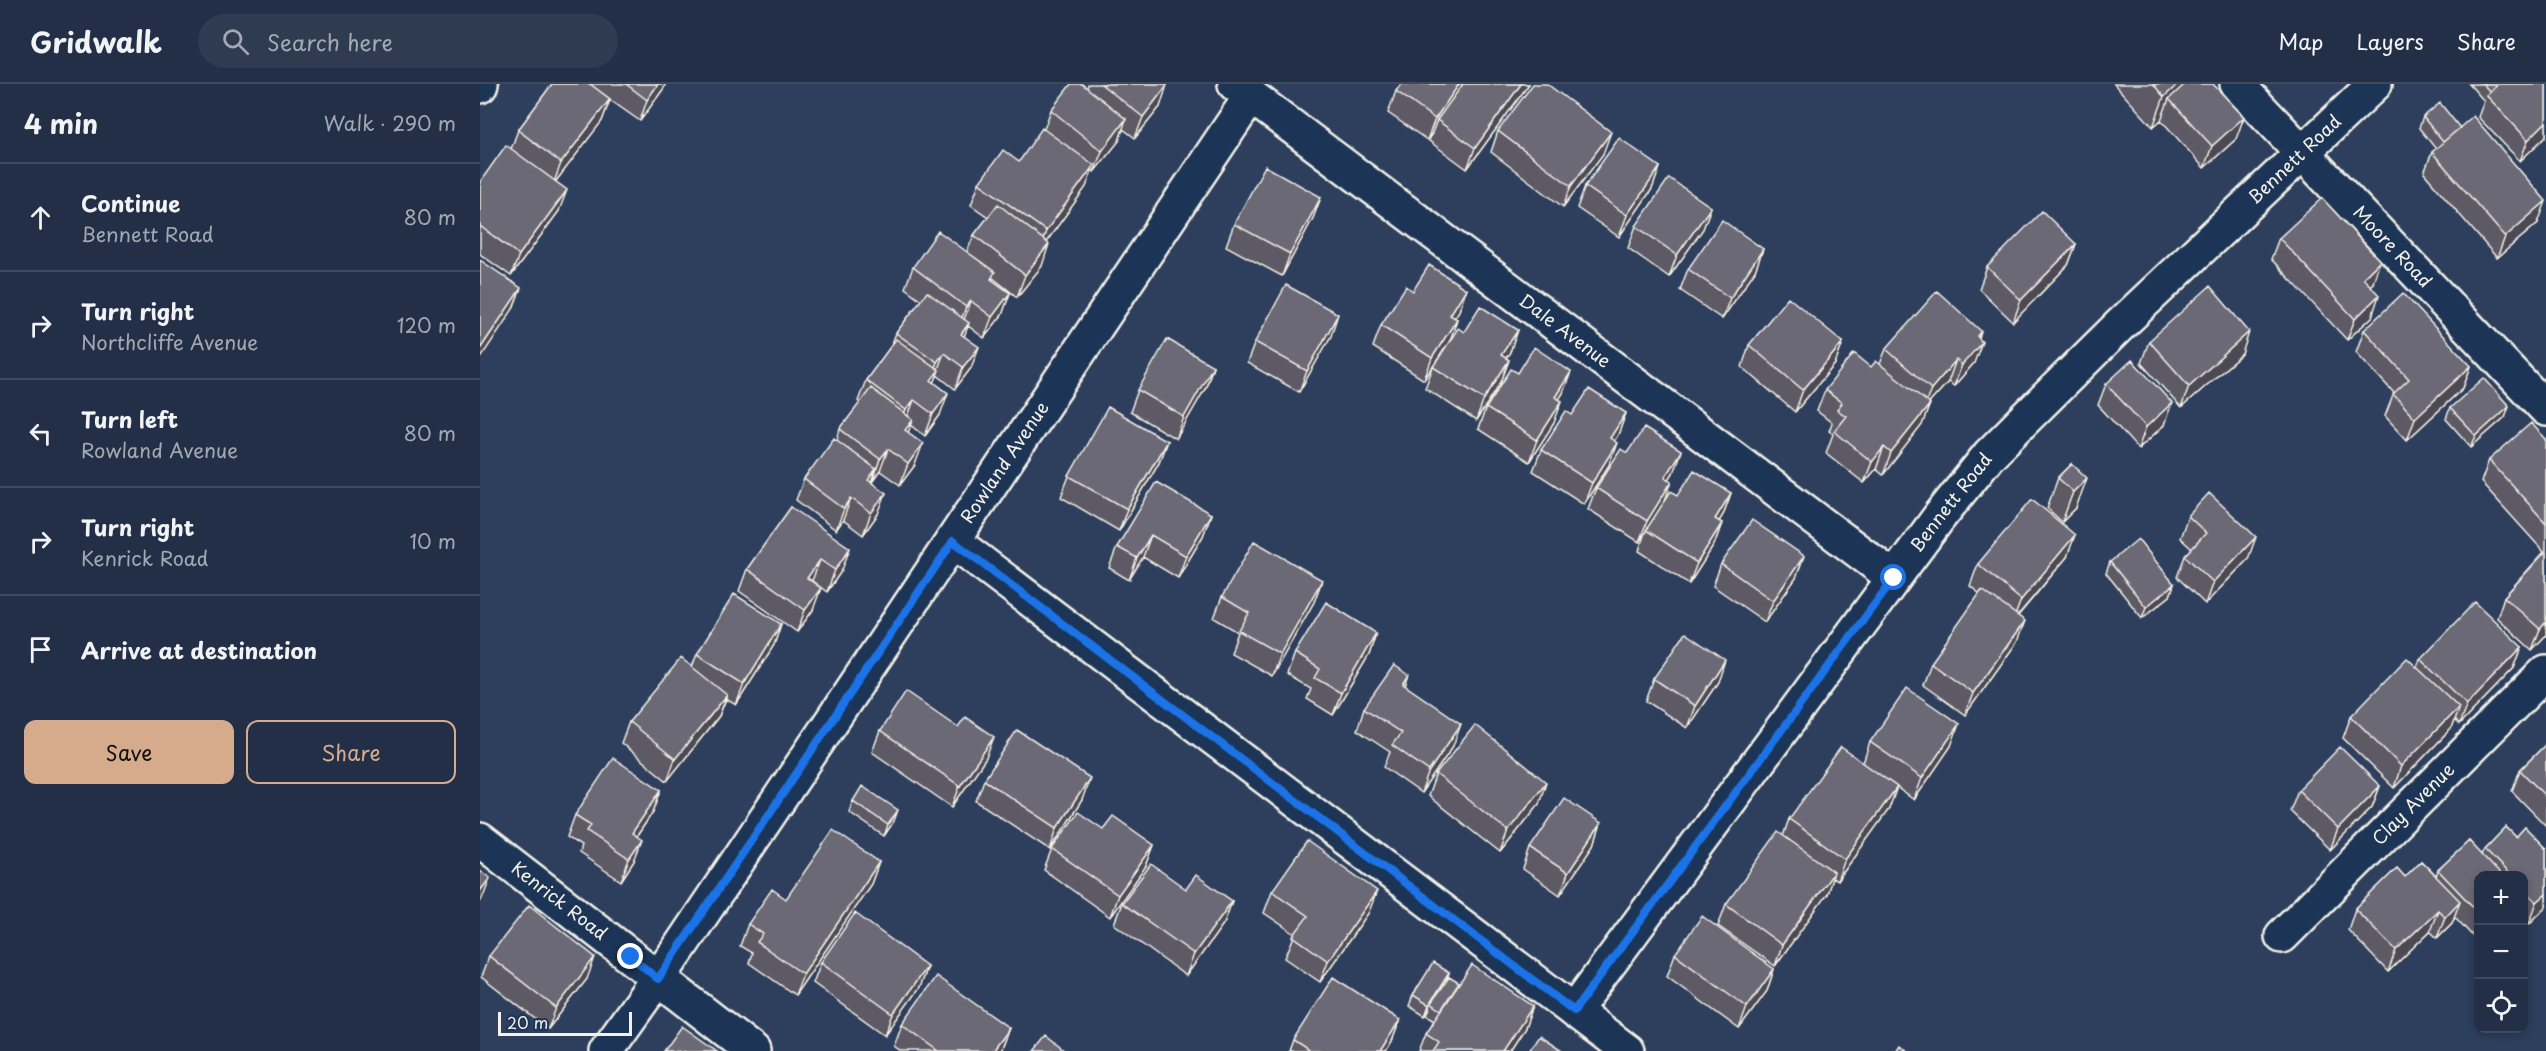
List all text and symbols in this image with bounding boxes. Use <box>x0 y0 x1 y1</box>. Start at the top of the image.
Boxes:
search box <box>198 14 618 68</box>
text: Gridwalk <box>30 20 162 63</box>
icon: search <box>219 25 252 58</box>
text: Search here <box>267 25 393 58</box>
text: Map <box>2279 25 2323 57</box>
text: Layers <box>2356 25 2424 57</box>
text: Share <box>2457 25 2516 57</box>
text: 4 min <box>24 104 98 143</box>
text: Walk · 290 m <box>324 108 456 138</box>
street label: Bennett Road <box>2241 108 2347 210</box>
text: Continue <box>81 186 180 219</box>
street label: Moore Road <box>2347 199 2439 293</box>
icon: ahead <box>24 201 57 234</box>
text: 80 m <box>404 202 456 232</box>
text: Bennett Road <box>81 219 214 249</box>
street label: Dale Avenue <box>1514 286 1617 374</box>
text: Turn right <box>81 294 194 327</box>
icon: right <box>24 309 57 342</box>
text: 120 m <box>397 310 456 340</box>
text: Northcliffe Avenue <box>81 327 258 357</box>
street label: Rowland Avenue <box>953 395 1055 528</box>
text: Turn left <box>81 402 178 435</box>
icon: left <box>24 417 57 450</box>
text: 80 m <box>404 418 456 448</box>
text: Rowland Avenue <box>81 435 238 465</box>
street label: Bennett Road <box>1903 446 1998 557</box>
text: Turn right <box>81 510 194 543</box>
icon: right <box>24 525 57 558</box>
text: 10 m <box>409 526 456 556</box>
text: Kenrick Road <box>81 543 208 573</box>
route start <box>1880 564 1906 590</box>
icon: arrive <box>24 633 57 666</box>
text: Arrive at destination <box>81 633 317 666</box>
button: Save <box>24 720 234 784</box>
button: Share <box>246 720 456 784</box>
street label: Clay Avenue <box>2365 756 2460 851</box>
street label: Kenrick Road <box>506 854 614 946</box>
map controls <box>2474 871 2528 1033</box>
button: + <box>2474 871 2528 925</box>
button: − <box>2474 925 2528 979</box>
route end <box>617 943 643 969</box>
button: locate <box>2474 979 2528 1033</box>
scale bar <box>498 1009 632 1036</box>
text: 20 m <box>507 1010 548 1034</box>

